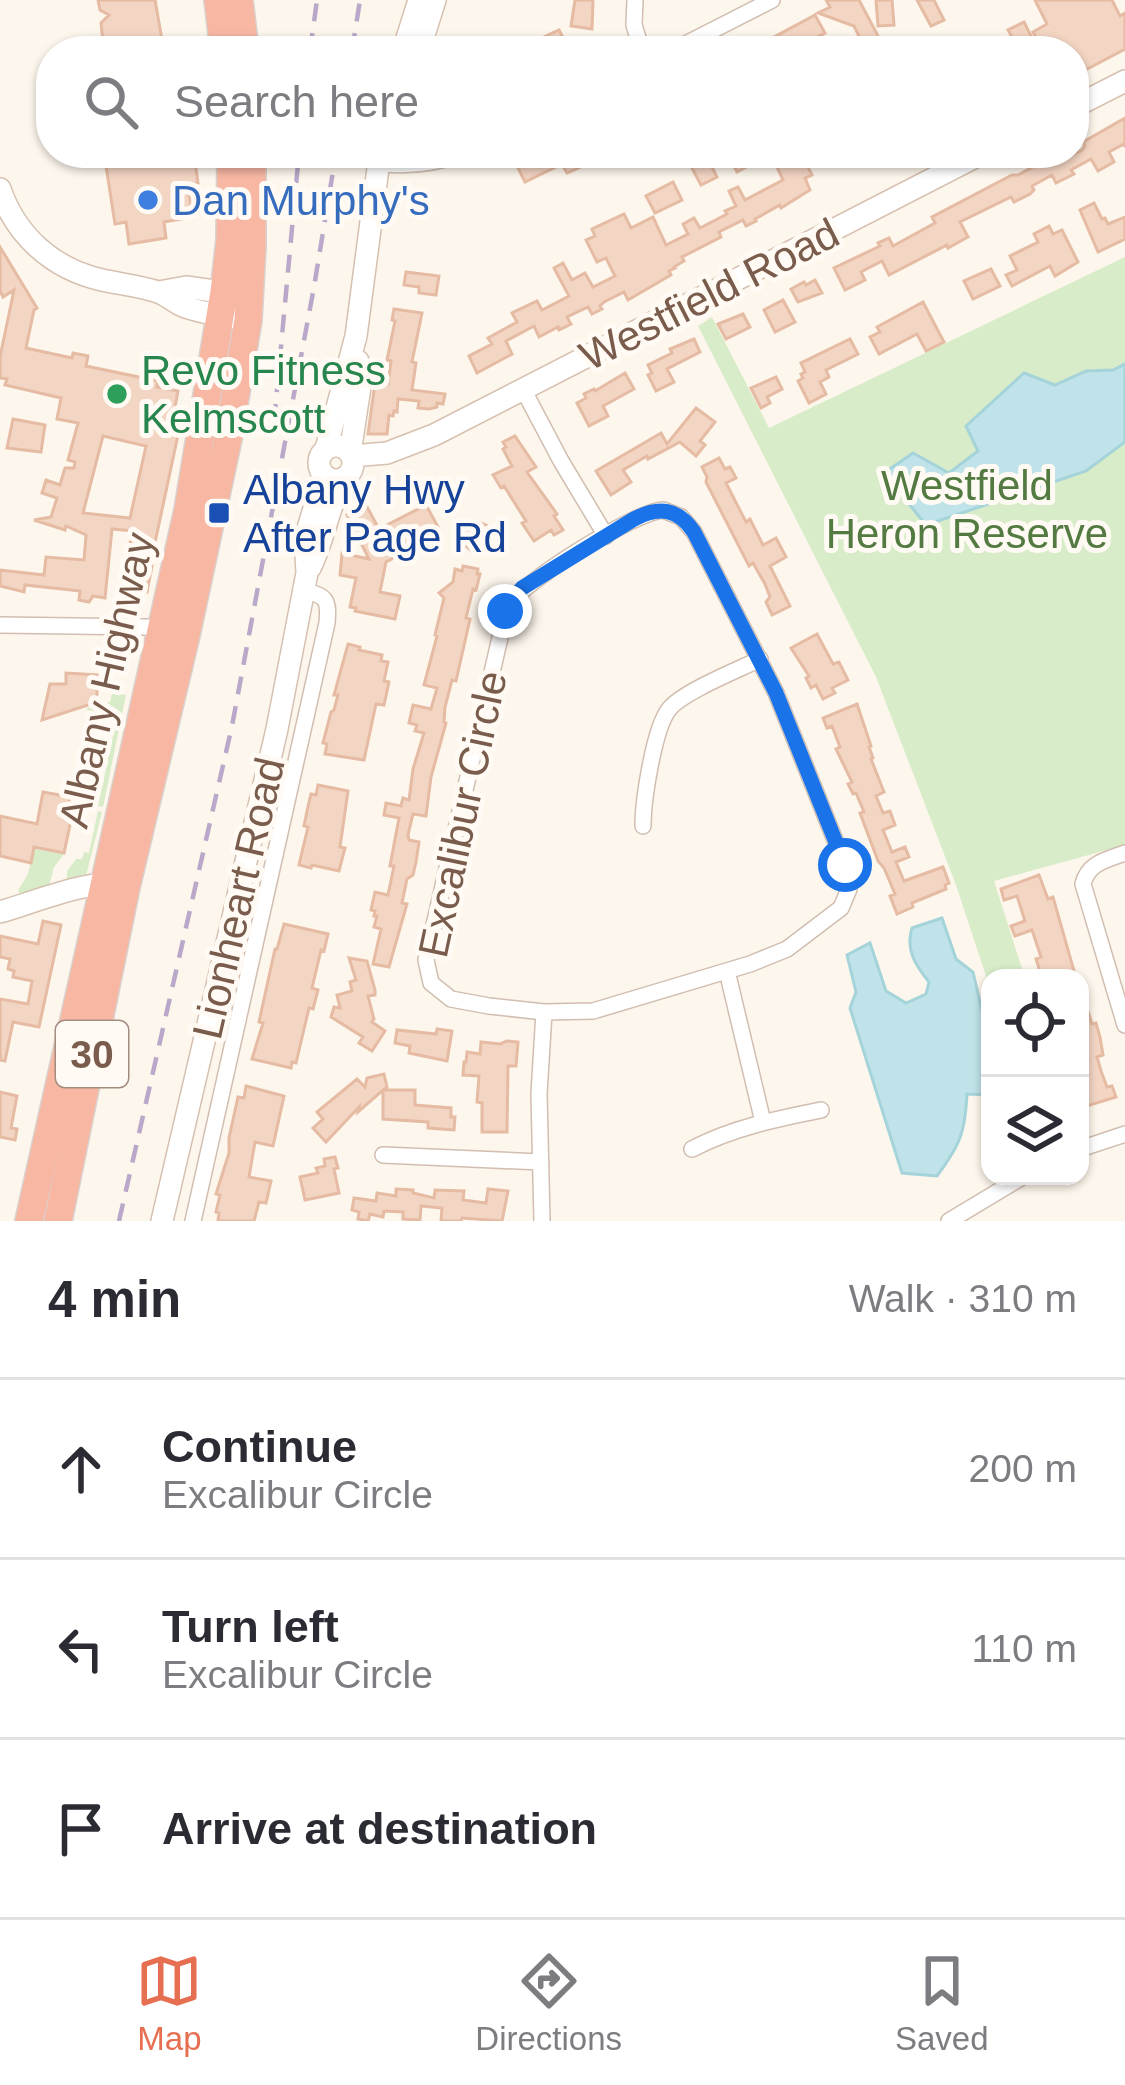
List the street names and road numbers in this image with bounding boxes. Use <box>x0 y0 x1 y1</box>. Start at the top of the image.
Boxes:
street label: Westfield Road <box>572 209 846 380</box>
street label: Albany Highway <box>50 528 163 832</box>
street label: Excalibur Circle <box>409 667 516 962</box>
street label: Lionheart Road <box>183 753 294 1043</box>
road number: 30 <box>56 1021 128 1087</box>

